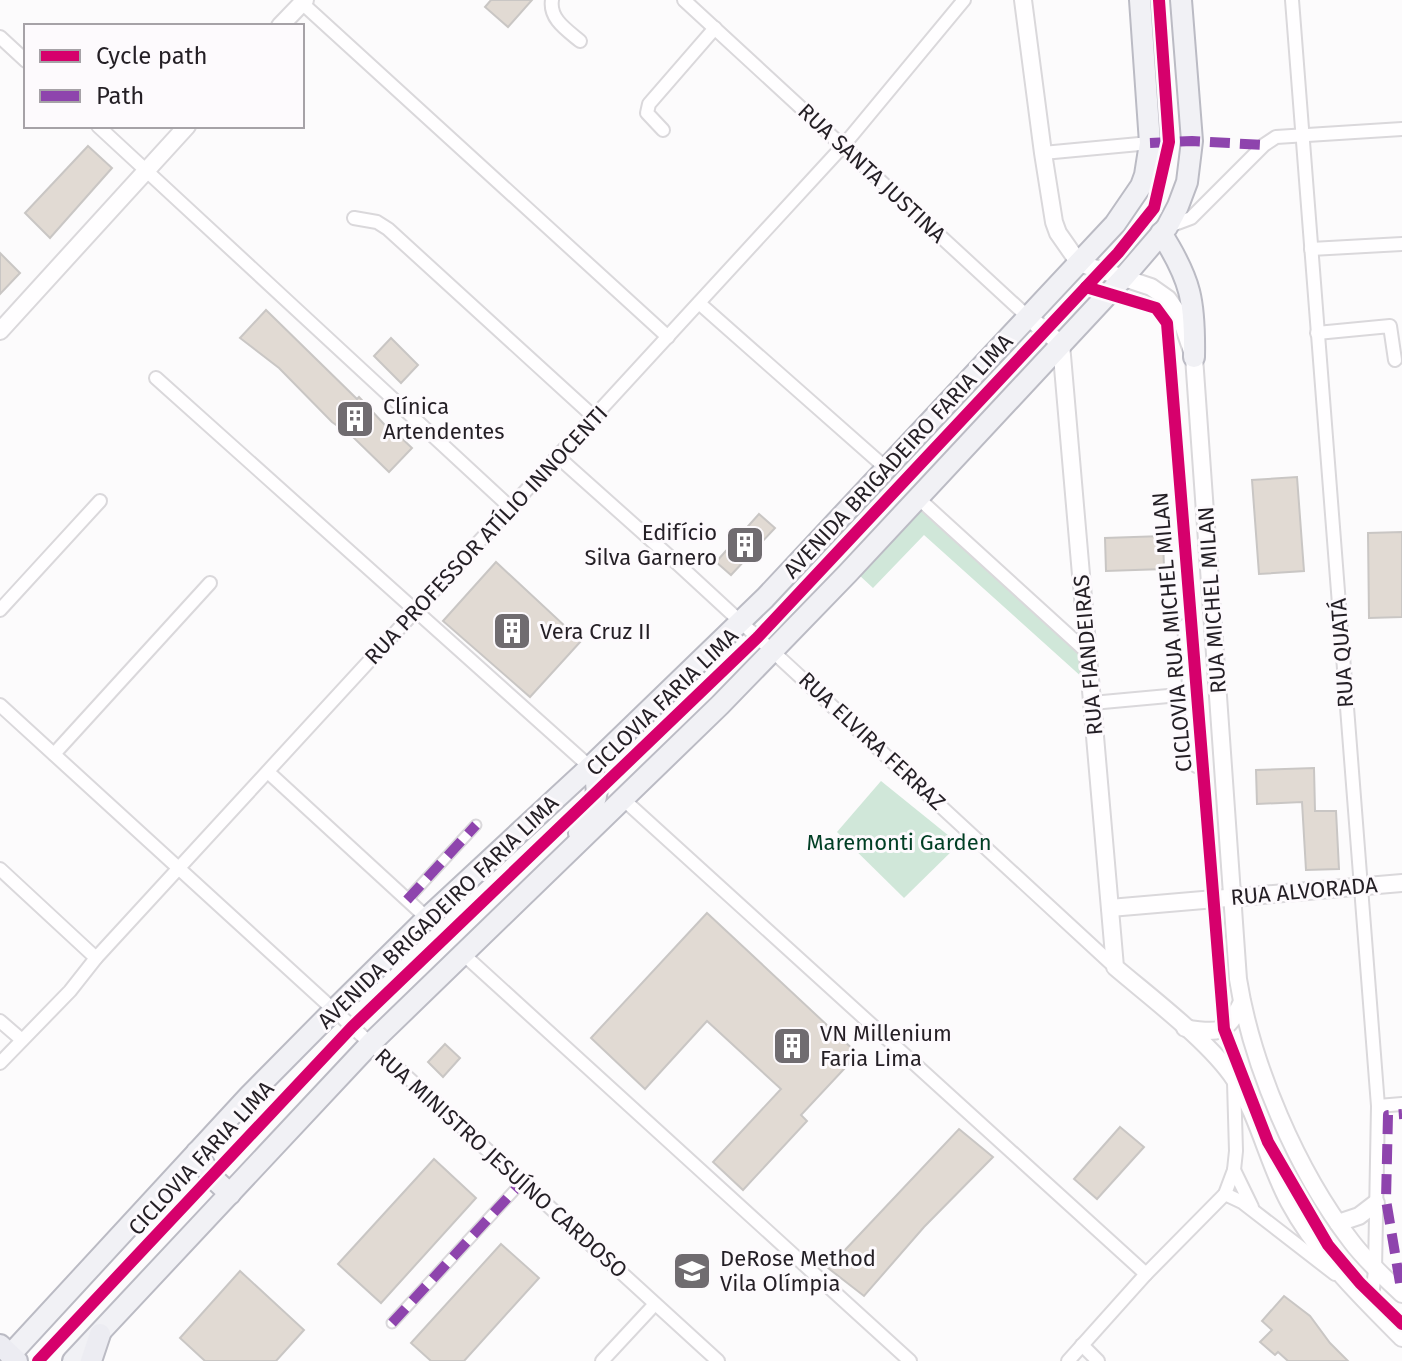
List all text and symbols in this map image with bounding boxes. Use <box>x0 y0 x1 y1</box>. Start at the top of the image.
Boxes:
legend <box>24 24 304 128</box>
text: Cycle path <box>96 42 208 70</box>
text: Path <box>96 82 144 110</box>
street label: RUA SANTA JUSTINA <box>792 98 952 249</box>
street label: AVENIDA BRIGADEIRO FARIA LIMA <box>778 328 1019 584</box>
place label: Clínica Artendentes <box>383 393 505 445</box>
building icon: Clínica Artendentes <box>334 398 376 440</box>
street label: RUA PROFESSOR ATÍLIO INNOCENTI <box>359 400 613 670</box>
street label: CICLOVIA RUA MICHEL MILAN <box>1146 491 1198 773</box>
street label: RUA MICHEL MILAN <box>1192 505 1232 695</box>
place label: Edifício Silva Garnero <box>584 519 717 571</box>
building icon: Edifício Silva Garnero <box>724 524 766 566</box>
street label: RUA FIANDEIRAS <box>1068 574 1108 736</box>
street label: RUA QUATÁ <box>1325 597 1359 709</box>
building icon: Vera Cruz II <box>491 610 533 652</box>
place label: Vera Cruz II <box>540 618 651 645</box>
street label: CICLOVIA FARIA LIMA <box>580 622 744 782</box>
street label: RUA ELVIRA FERRAZ <box>793 666 951 816</box>
street label: AVENIDA BRIGADEIRO FARIA LIMA <box>312 789 564 1034</box>
park label: Maremonti Garden <box>806 829 992 856</box>
street label: RUA ALVORADA <box>1229 871 1379 911</box>
place label: VN Millenium Faria Lima <box>820 1020 952 1072</box>
building icon: VN Millenium Faria Lima <box>771 1025 813 1067</box>
street label: RUA MINISTRO JESUÍNO CARDOSO <box>369 1042 633 1284</box>
street label: CICLOVIA FARIA LIMA <box>123 1075 280 1241</box>
place label: DeRose Method Vila Olímpia <box>720 1245 876 1297</box>
school or university icon: DeRose Method Vila Olímpia <box>671 1250 713 1292</box>

